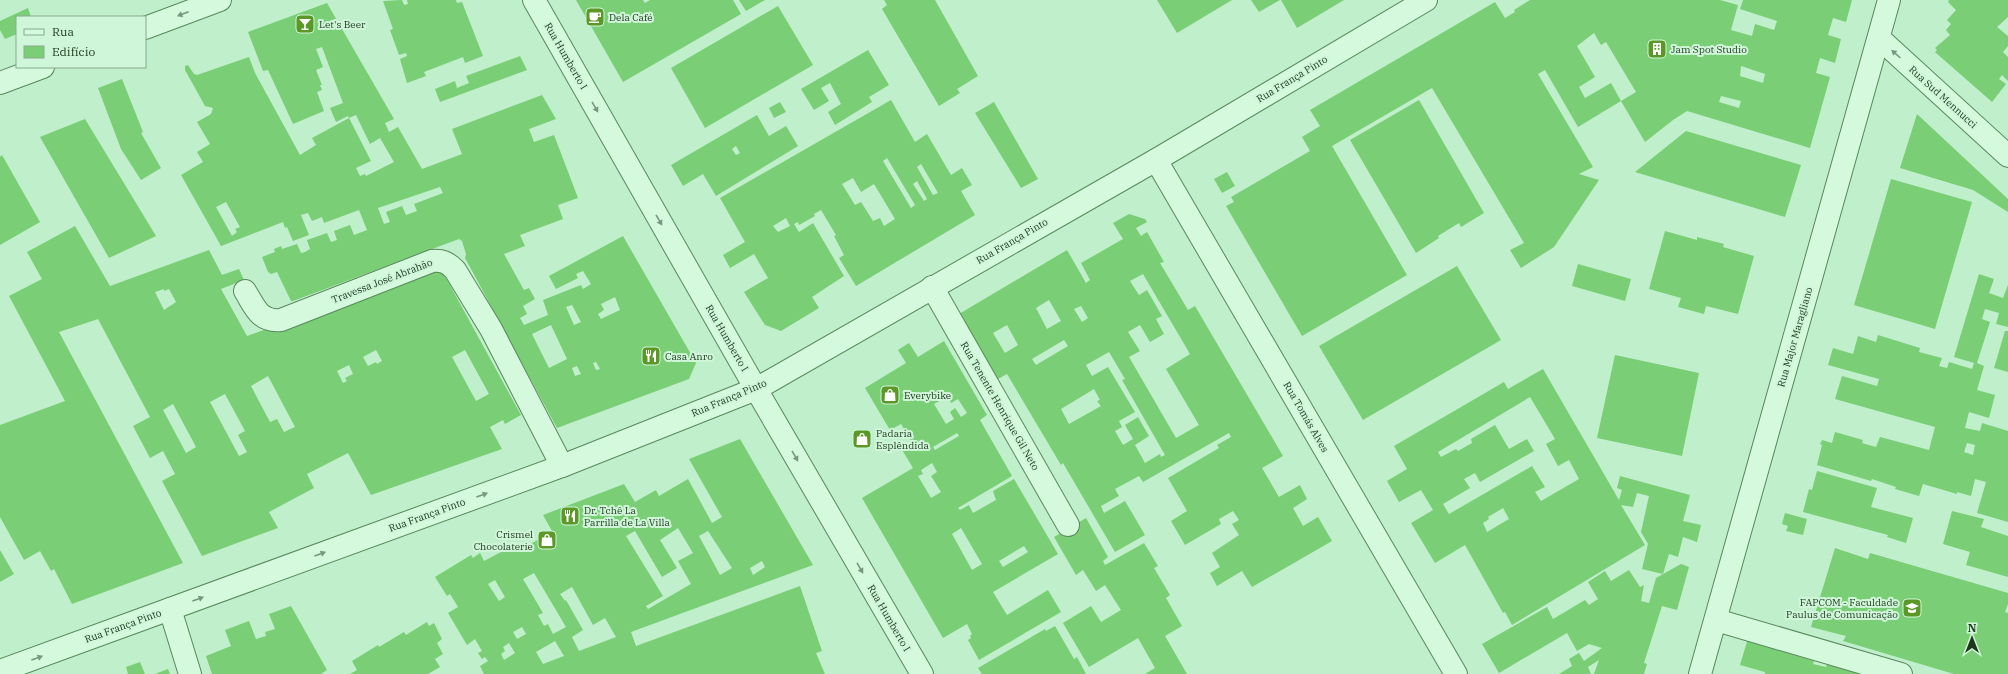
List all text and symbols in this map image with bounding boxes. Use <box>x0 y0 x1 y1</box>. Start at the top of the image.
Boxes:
cafe icon: Dela Café <box>584 6 606 28</box>
one-way arrow <box>177 11 189 17</box>
place label: Dela Café <box>609 11 653 24</box>
bar icon: Let's Beer <box>294 13 316 35</box>
legend <box>16 16 146 68</box>
place label: Let's Beer <box>319 18 366 31</box>
street label: Rua Humberto I <box>542 20 590 92</box>
text: Rua <box>52 24 74 39</box>
building icon: Jam Spot Studio <box>1646 38 1668 60</box>
place label: Jam Spot Studio <box>1671 43 1747 56</box>
text: Edifício <box>52 44 96 59</box>
one-way arrow <box>1891 50 1901 59</box>
street label: Rua França Pinto <box>1254 52 1330 105</box>
street label: Rua Sud Mennucci <box>1906 63 1980 131</box>
one-way arrow <box>592 101 599 113</box>
one-way arrow <box>656 214 663 226</box>
street label: Rua França Pinto <box>974 215 1051 267</box>
street label: Travessa José Abrahão <box>330 256 435 306</box>
street label: Rua Major Maragliano <box>1775 285 1816 388</box>
street label: Rua Humberto I <box>703 302 751 374</box>
street label: Rua Tenente Henrique Gil Neto <box>958 339 1042 473</box>
restaurant icon: Casa Anro <box>640 345 662 367</box>
place label: Casa Anro <box>665 350 713 363</box>
street label: Rua França Pinto <box>689 376 769 420</box>
street label: Rua Tomás Alves <box>1280 379 1332 455</box>
shop icon: Everybike <box>879 384 901 406</box>
place label: Everybike <box>904 389 951 402</box>
place label: Padaria Esplêndida <box>876 427 929 452</box>
shop icon: Padaria Esplêndida <box>851 428 873 450</box>
one-way arrow <box>791 450 798 461</box>
one-way arrow <box>476 492 488 498</box>
street label: Rua França Pinto <box>387 495 468 535</box>
place label: Dr. Tchê La Parrilla de La Villa <box>584 504 670 529</box>
restaurant icon: Dr. Tchê La Parrilla de La Villa <box>559 505 581 527</box>
place label: Crismel Chocolaterie <box>474 528 533 553</box>
shop icon: Crismel Chocolaterie <box>536 529 558 551</box>
one-way arrow <box>315 551 327 557</box>
one-way arrow <box>857 562 864 574</box>
street label: Rua Humberto I <box>865 582 913 654</box>
one-way arrow <box>193 595 205 601</box>
place label: FAPCOM - Faculdade Paulus de Comunicação <box>1786 596 1898 621</box>
school or university icon: FAPCOM - Faculdade Paulus de Comunicação <box>1901 597 1923 619</box>
street label: Rua França Pinto <box>83 606 164 646</box>
north arrow <box>1952 618 1992 658</box>
text: N <box>1968 621 1977 635</box>
one-way arrow <box>31 655 43 661</box>

